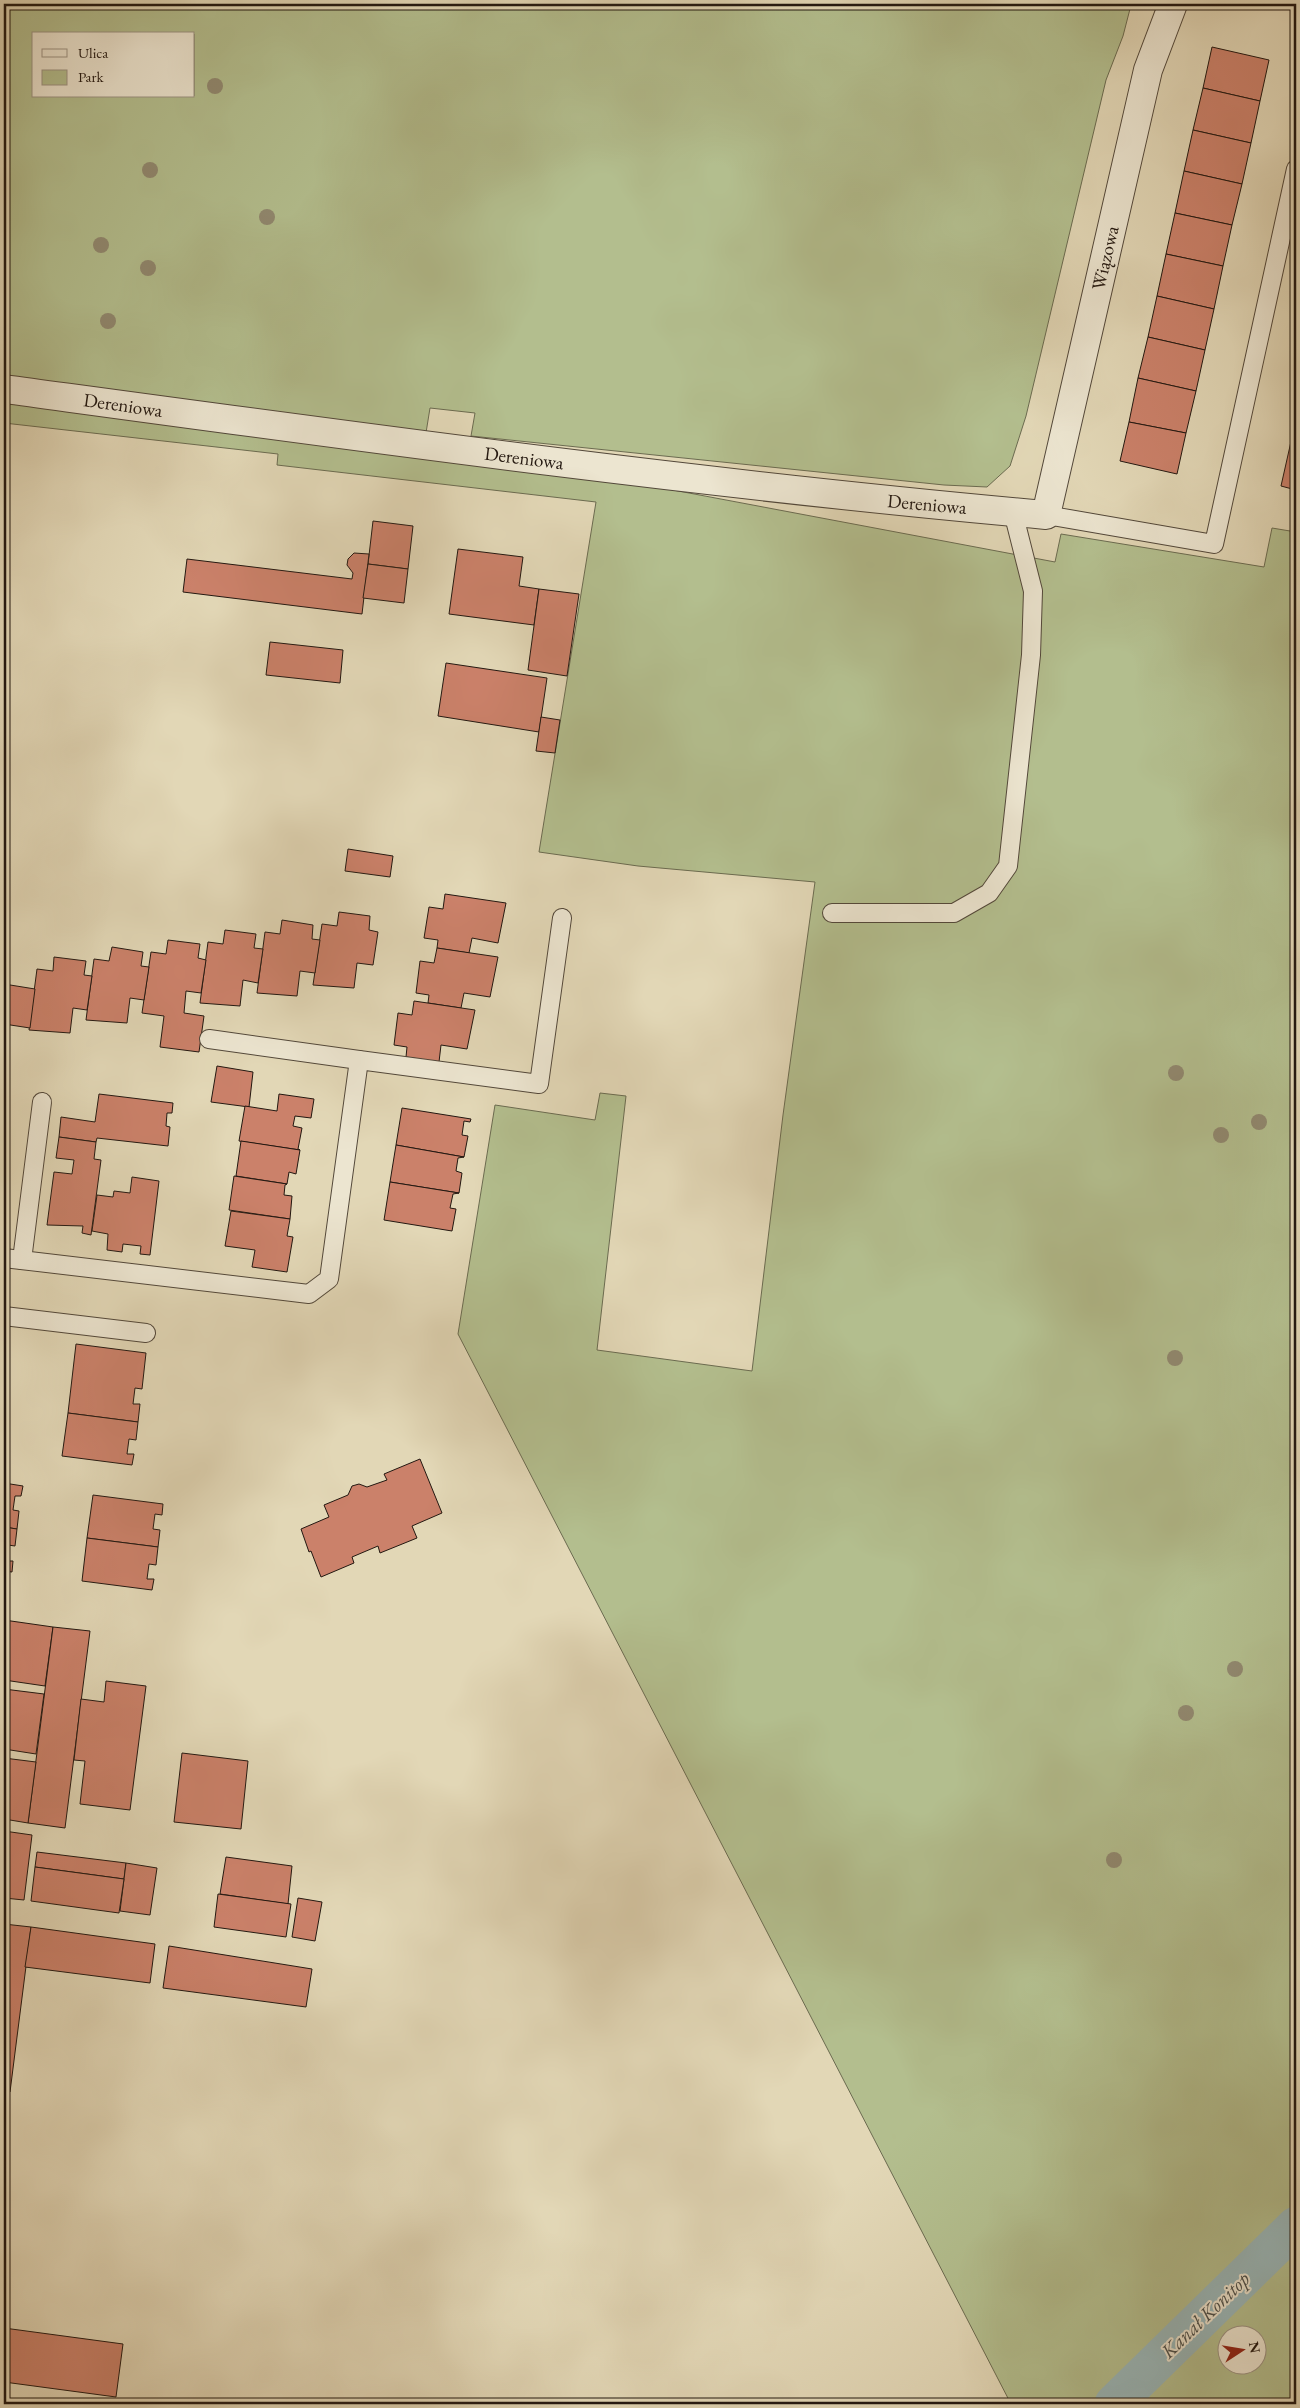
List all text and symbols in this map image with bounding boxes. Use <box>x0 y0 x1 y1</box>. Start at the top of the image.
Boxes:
legend <box>32 32 195 98</box>
text: Ulica <box>78 43 108 62</box>
text: Park <box>78 67 105 86</box>
street label: Wiązowa <box>1085 223 1125 293</box>
street label: Dereniowa <box>82 387 165 423</box>
street label: Dereniowa <box>483 441 565 475</box>
street label: Dereniowa <box>886 488 968 520</box>
water label: Kanał Konitop <box>1154 2266 1255 2365</box>
north arrow <box>1218 2326 1268 2376</box>
text: N <box>1245 2340 1265 2355</box>

